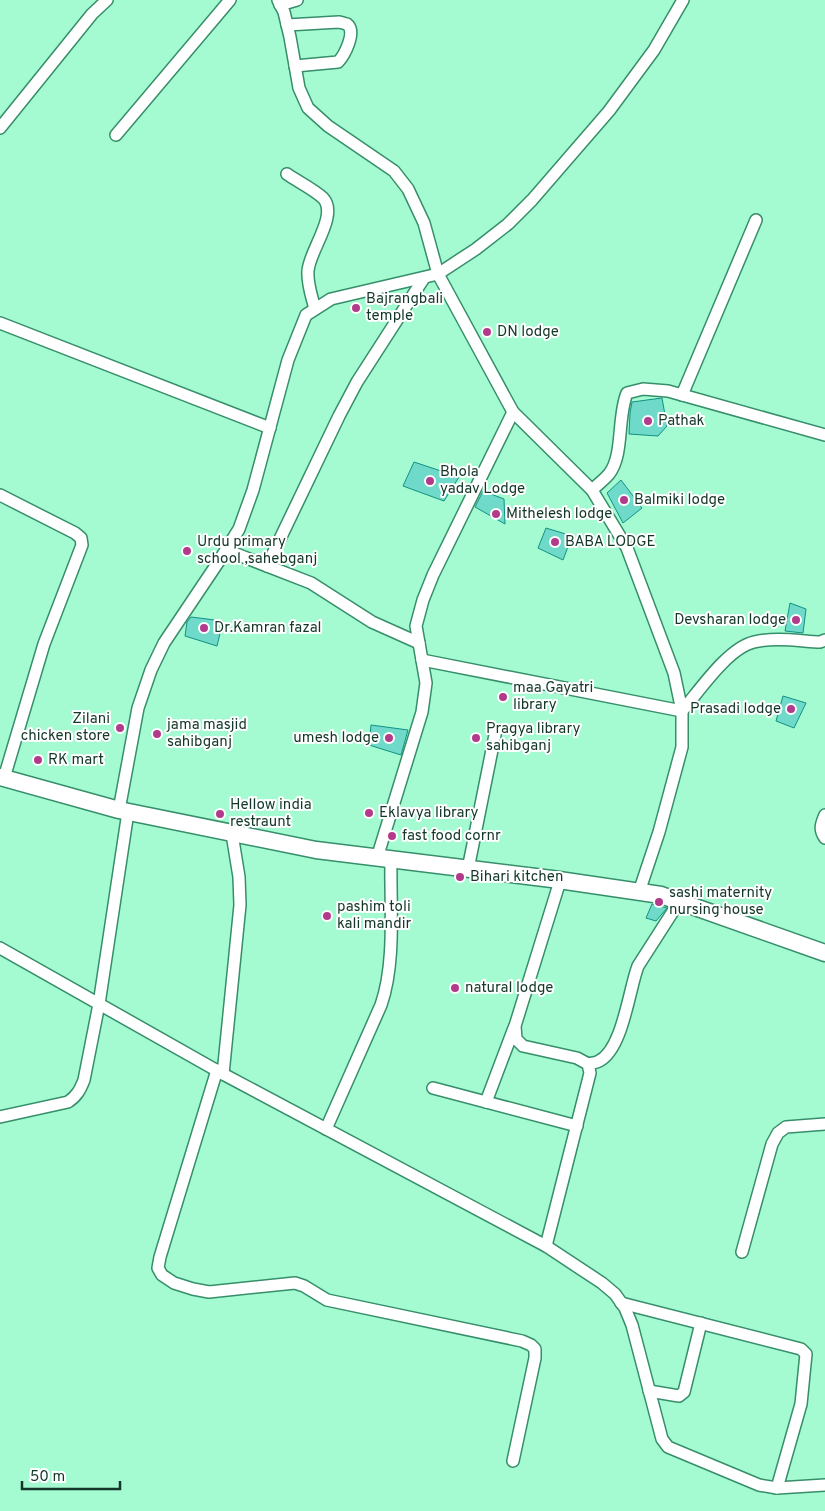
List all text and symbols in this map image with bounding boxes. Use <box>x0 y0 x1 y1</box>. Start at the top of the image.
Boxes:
place label: Bajrangbali temple <box>366 290 443 326</box>
marker: Bajrangbali temple <box>350 302 362 314</box>
place label: DN lodge <box>497 323 559 342</box>
marker: DN lodge <box>481 326 493 338</box>
place label: Pathak <box>658 412 705 431</box>
marker: Pathak <box>642 415 654 427</box>
place label: Bhola yadav Lodge <box>440 463 525 499</box>
marker: Bhola yadav Lodge <box>424 475 436 487</box>
place label: Balmiki lodge <box>634 491 725 510</box>
marker: Balmiki lodge <box>618 494 630 506</box>
place label: Mithelesh lodge <box>506 505 612 524</box>
marker: Mithelesh lodge <box>490 508 502 520</box>
place label: Urdu primary school ,sahebganj <box>197 533 317 569</box>
place label: BABA LODGE <box>565 533 656 552</box>
marker: BABA LODGE <box>549 536 561 548</box>
marker: Urdu primary school ,sahebganj <box>181 545 193 557</box>
place label: Devsharan lodge <box>674 611 786 630</box>
marker: Devsharan lodge <box>790 614 802 626</box>
place label: Dr.Kamran fazal <box>214 619 322 638</box>
marker: Dr.Kamran fazal <box>198 622 210 634</box>
place label: maa Gayatri library <box>513 679 593 715</box>
marker: maa Gayatri library <box>497 691 509 703</box>
place label: Prasadi lodge <box>690 700 781 719</box>
marker: Prasadi lodge <box>785 703 797 715</box>
place label: Zilani chicken store <box>21 710 110 746</box>
place label: jama masjid sahibganj <box>166 716 247 752</box>
place label: Pragya library sahibganj <box>486 720 580 756</box>
marker: Zilani chicken store <box>114 722 126 734</box>
marker: jama masjid sahibganj <box>151 728 163 740</box>
place label: umesh lodge <box>293 729 379 748</box>
marker: umesh lodge <box>383 732 395 744</box>
marker: Pragya library sahibganj <box>470 732 482 744</box>
place label: RK mart <box>48 751 104 770</box>
marker: RK mart <box>32 754 44 766</box>
place label: Hellow india restraunt <box>230 796 312 832</box>
place label: Eklavya library <box>379 804 479 823</box>
marker: Eklavya library <box>363 807 375 819</box>
marker: Hellow india restraunt <box>214 808 226 820</box>
place label: fast food cornr <box>402 827 501 846</box>
marker: fast food cornr <box>386 830 398 842</box>
place label: Bihari kitchen <box>470 868 563 887</box>
marker: Bihari kitchen <box>454 871 466 883</box>
place label: sashi maternity nursing house <box>669 884 772 920</box>
marker: sashi maternity nursing house <box>653 896 665 908</box>
place label: pashim toli kali mandir <box>337 898 412 934</box>
marker: pashim toli kali mandir <box>321 910 333 922</box>
place label: natural lodge <box>465 979 553 998</box>
marker: natural lodge <box>449 982 461 994</box>
scale bar <box>22 1458 120 1490</box>
text: 50 m <box>30 1468 65 1487</box>

